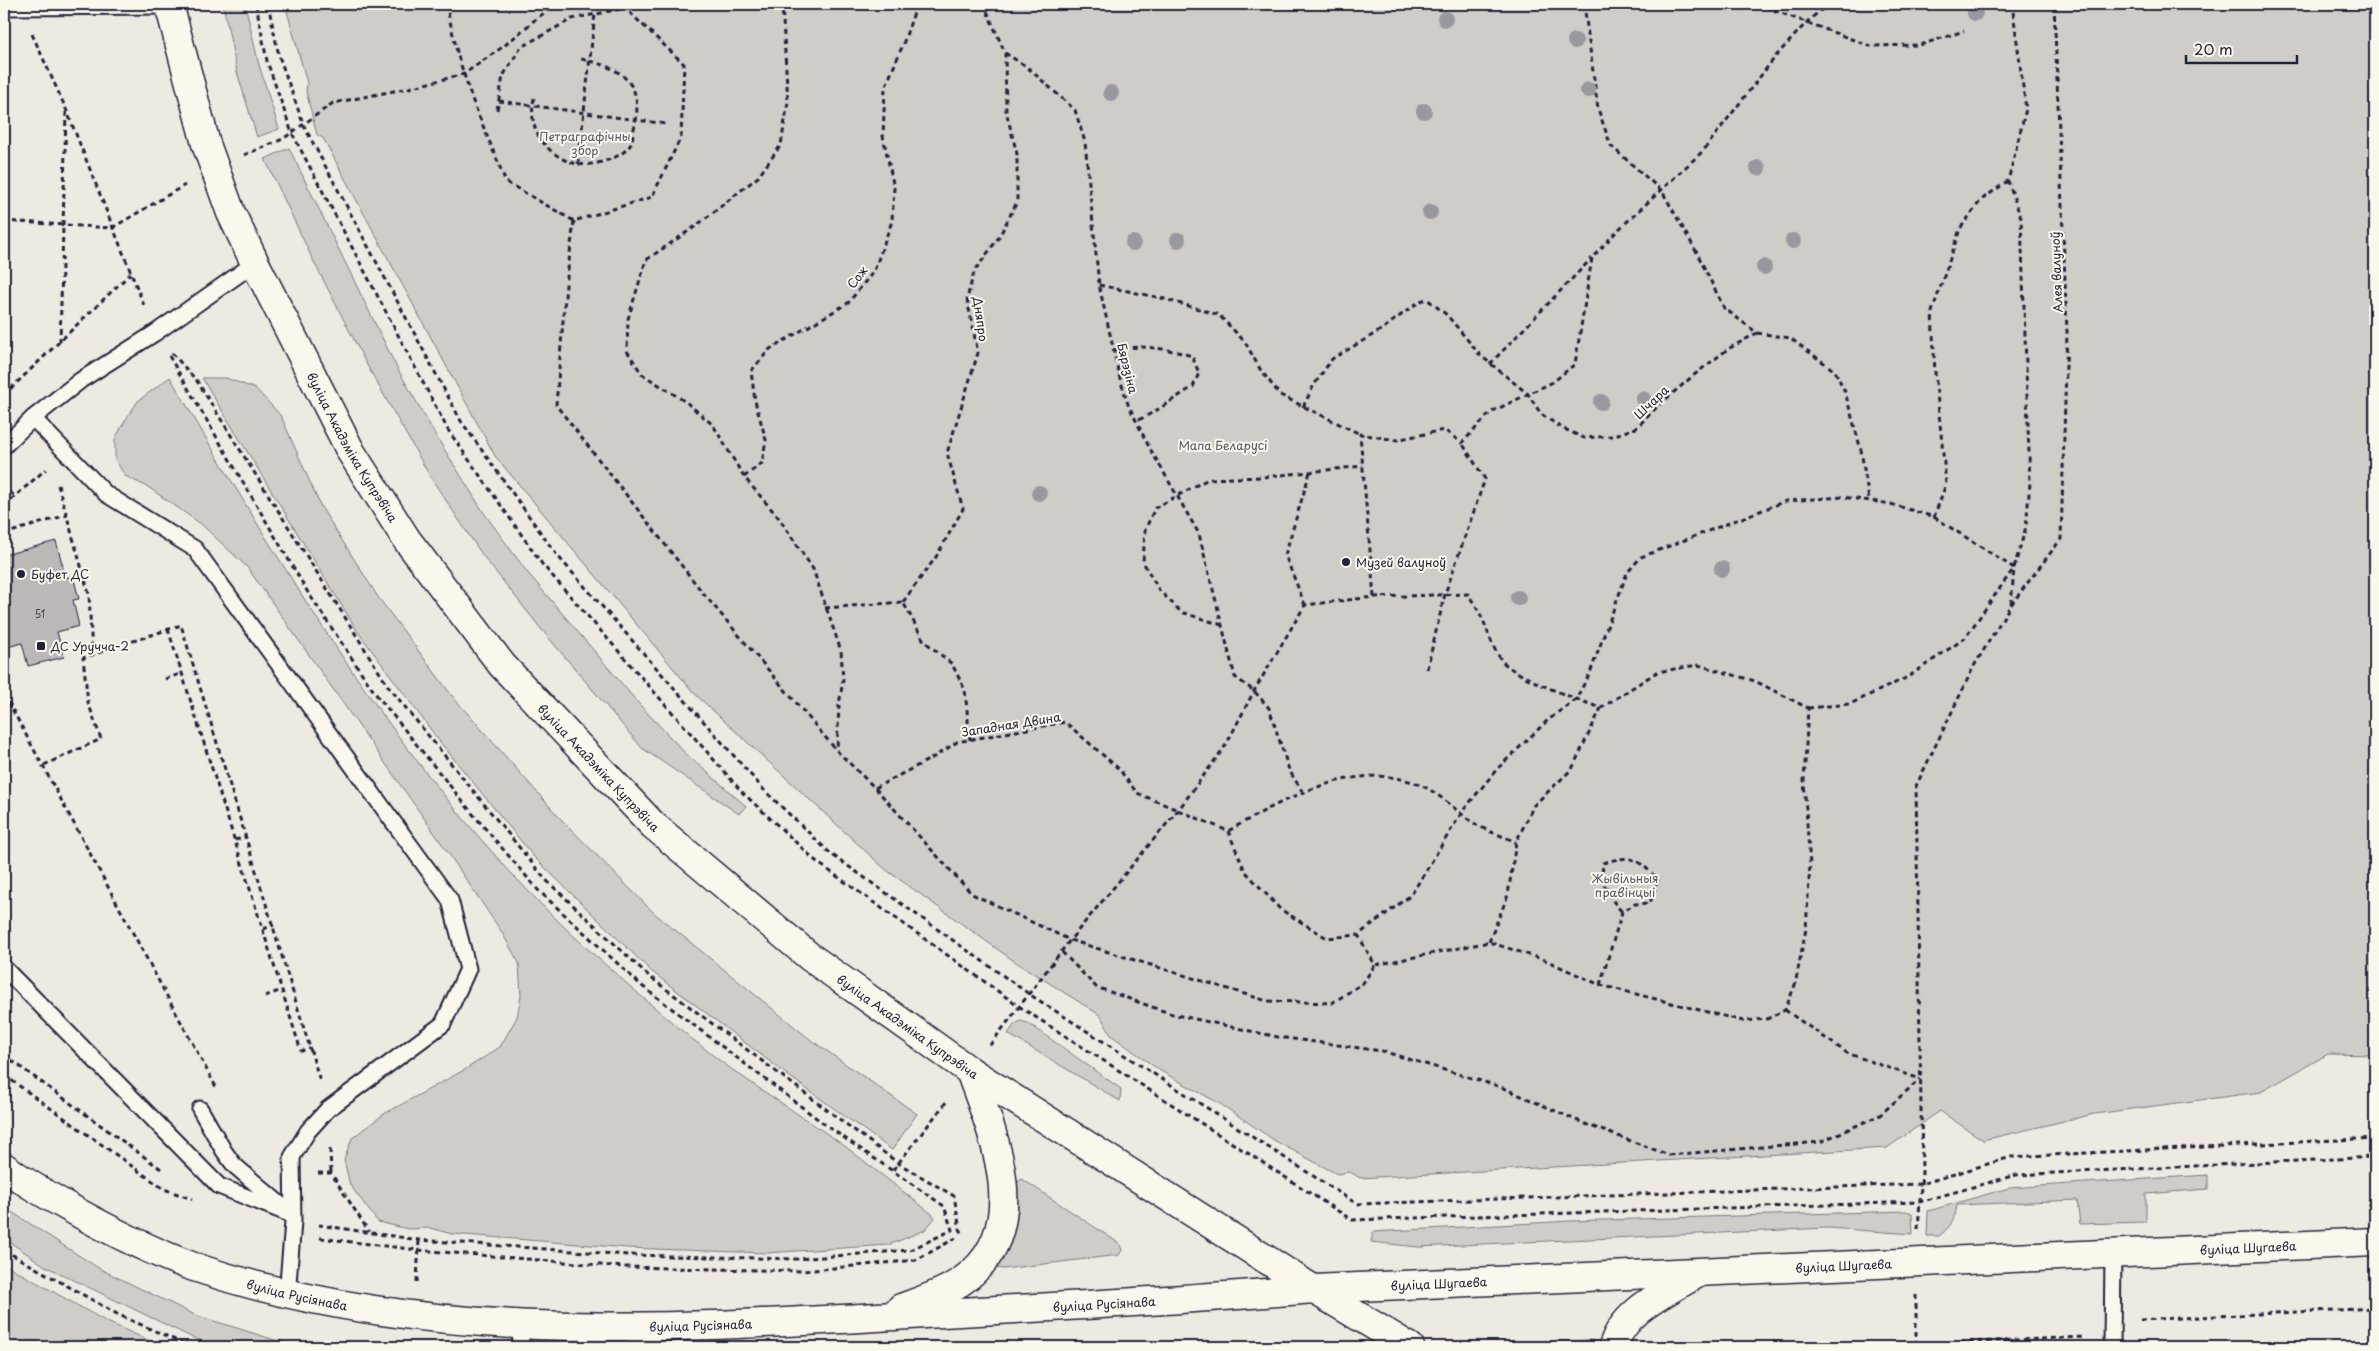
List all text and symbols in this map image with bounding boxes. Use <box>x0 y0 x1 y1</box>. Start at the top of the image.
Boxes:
scale bar <box>2186 32 2298 64</box>
text: 20 m <box>2194 37 2233 60</box>
park label: Петраграфічны збор <box>539 127 631 159</box>
street label: Алея валуноў <box>2046 231 2066 313</box>
street label: Сож <box>843 262 872 292</box>
street label: Дняпро <box>969 295 993 343</box>
street label: Бярэзіна <box>1113 341 1143 396</box>
street label: вуліца Акадэміка Купрэвіча <box>303 369 403 526</box>
street label: Шчара <box>1630 381 1673 423</box>
park label: Мапа Беларусі <box>1178 436 1268 454</box>
place label: Музей валуноў <box>1356 553 1446 571</box>
marker: Музей валуноў <box>1340 556 1352 568</box>
place label: Буфет ДС <box>31 565 89 583</box>
marker: Буфет ДС <box>15 568 27 580</box>
house number: 51 <box>35 606 45 621</box>
place label: ДС Уручча-2 <box>50 637 129 655</box>
marker: ДС Уручча-2 <box>35 640 47 652</box>
street label: вуліца Акадэміка Купрэвіча <box>534 700 664 836</box>
street label: Западная Двина <box>960 707 1062 741</box>
park label: Жывільныя правінцыі <box>1591 869 1659 901</box>
street label: вуліца Акадэміка Купрэвіча <box>833 970 983 1083</box>
street label: вуліца Шугаева <box>2199 1236 2297 1259</box>
street label: вуліца Шугаева <box>1795 1254 1893 1277</box>
street label: вуліца Шугаева <box>1390 1272 1488 1295</box>
street label: вуліца Русіянава <box>245 1275 349 1315</box>
street label: вуліца Русіянава <box>1052 1292 1156 1316</box>
street label: вуліца Русіянава <box>649 1314 753 1335</box>

